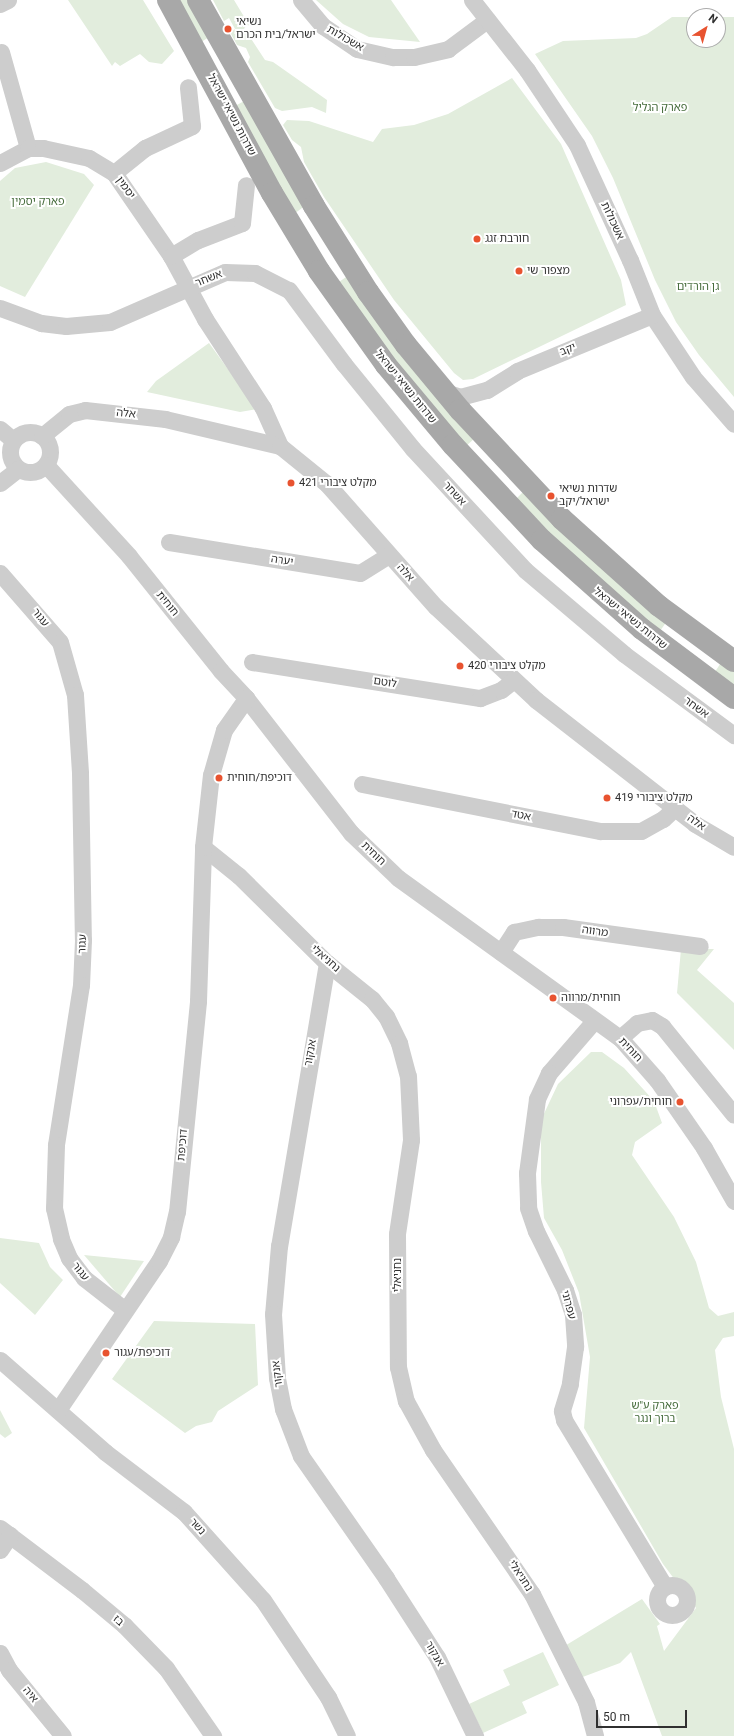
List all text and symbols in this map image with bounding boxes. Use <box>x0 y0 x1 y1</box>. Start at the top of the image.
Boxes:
north arrow <box>686 8 726 48</box>
text: N <box>706 11 720 26</box>
place label: נשיאי ישראל/בית הכרם <box>236 16 316 42</box>
street label: אשכולות <box>324 23 366 55</box>
marker: נשיאי ישראל/בית הכרם <box>223 24 233 34</box>
street label: שדרות נשיאי ישראל <box>204 72 258 158</box>
park label: פארק הגליל <box>633 101 687 115</box>
street label: יסמין <box>113 174 137 202</box>
park label: פארק יסמין <box>11 195 65 209</box>
street label: אשכולות <box>598 200 626 242</box>
place label: חורבת זגג <box>485 232 529 246</box>
marker: חורבת זגג <box>472 234 482 244</box>
place label: מצפור שי <box>527 264 570 278</box>
marker: מצפור שי <box>514 266 524 276</box>
street label: אשחר <box>194 268 224 290</box>
park label: גן הורדים <box>677 280 719 294</box>
street label: יקב <box>558 341 578 359</box>
street label: שדרות נשיאי ישראל <box>371 348 439 426</box>
street label: אלה <box>116 406 136 422</box>
place label: מקלט ציבורי 421 <box>299 476 377 490</box>
marker: מקלט ציבורי 421 <box>286 478 296 488</box>
street label: אשחר <box>440 479 468 509</box>
place label: שדרות נשיאי ישראל/יקב <box>559 483 617 509</box>
marker: שדרות נשיאי ישראל/יקב <box>546 491 556 501</box>
street label: יערה <box>270 553 294 569</box>
street label: אלה <box>394 561 416 585</box>
street label: שדרות נשיאי ישראל <box>591 585 669 653</box>
street label: חוחית <box>153 589 181 619</box>
street label: עגור <box>29 606 51 630</box>
place label: מקלט ציבורי 420 <box>468 659 546 673</box>
marker: מקלט ציבורי 420 <box>455 661 465 671</box>
street label: לוטם <box>372 675 398 691</box>
street label: אשחר <box>681 694 711 722</box>
place label: דוכיפת/חוחית <box>227 771 292 785</box>
marker: דוכיפת/חוחית <box>214 773 224 783</box>
place label: מקלט ציבורי 419 <box>615 791 693 805</box>
marker: מקלט ציבורי 419 <box>602 793 612 803</box>
street label: אטד <box>510 808 532 824</box>
street label: אלה <box>684 812 708 834</box>
street label: חוחית <box>358 839 388 869</box>
street label: מרווה <box>581 924 609 940</box>
street label: עגור <box>76 934 90 954</box>
street label: נחניאלי <box>308 943 342 975</box>
place label: חוחית/מרווה <box>561 991 621 1005</box>
marker: חוחית/מרווה <box>548 993 558 1003</box>
street label: חוחית <box>615 1035 645 1065</box>
street label: אנקור <box>302 1039 320 1067</box>
place label: חוחית/עפרוני <box>610 1095 672 1109</box>
marker: חוחית/עפרוני <box>675 1097 685 1107</box>
street label: דוכיפת <box>175 1128 191 1162</box>
street label: נחניאלי <box>391 1258 405 1292</box>
street label: עגור <box>69 1260 91 1284</box>
street label: עפרוני <box>558 1289 578 1321</box>
place label: דוכיפת/עגור <box>114 1346 170 1360</box>
marker: דוכיפת/עגור <box>101 1348 111 1358</box>
street label: אנקור <box>270 1360 286 1388</box>
park label: פארק ע"ש ברוך ונגר <box>631 1400 679 1426</box>
street label: נשר <box>186 1516 208 1538</box>
street label: נחניאלי <box>505 1558 535 1594</box>
street label: בז <box>110 1613 126 1629</box>
street label: אנקור <box>422 1639 446 1669</box>
street label: איה <box>20 1684 40 1706</box>
scale bar <box>598 1702 689 1728</box>
text: 50 m <box>603 1710 630 1724</box>

